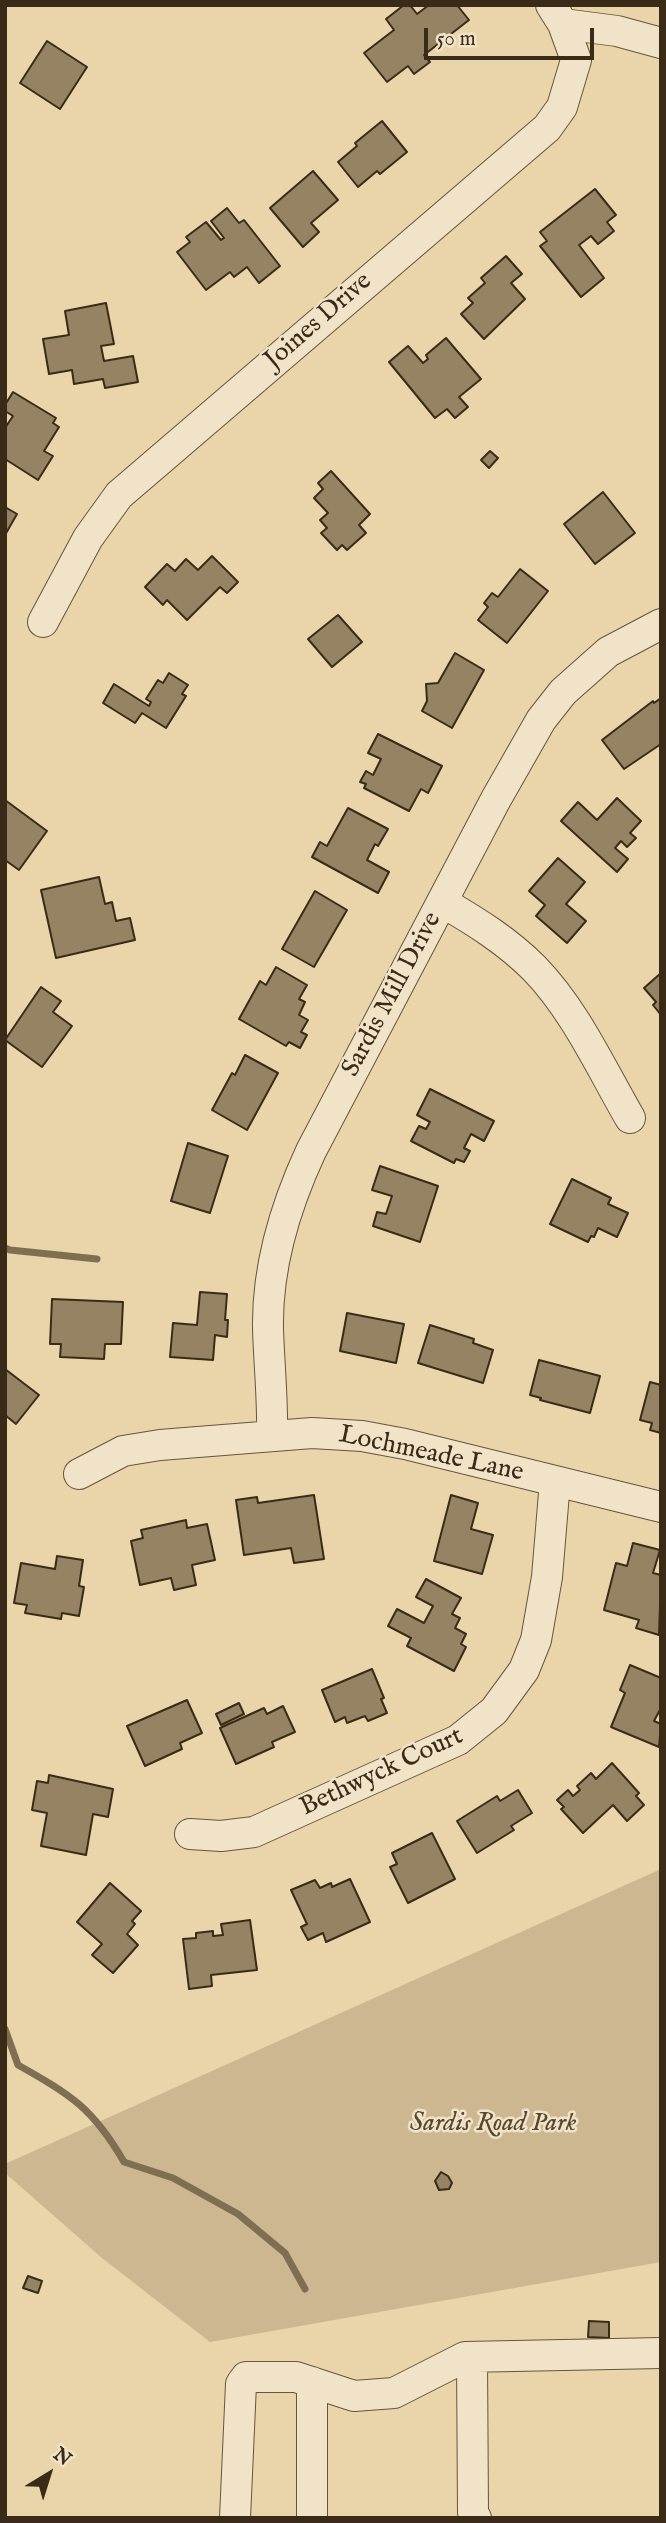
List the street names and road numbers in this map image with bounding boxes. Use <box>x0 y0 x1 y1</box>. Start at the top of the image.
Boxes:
street label: Joines Drive <box>259 267 379 377</box>
street label: Sardis Mill Drive <box>337 907 449 1083</box>
street label: Lochmeade Lane <box>336 1420 526 1490</box>
street label: Bethwyck Court <box>296 1722 468 1824</box>

